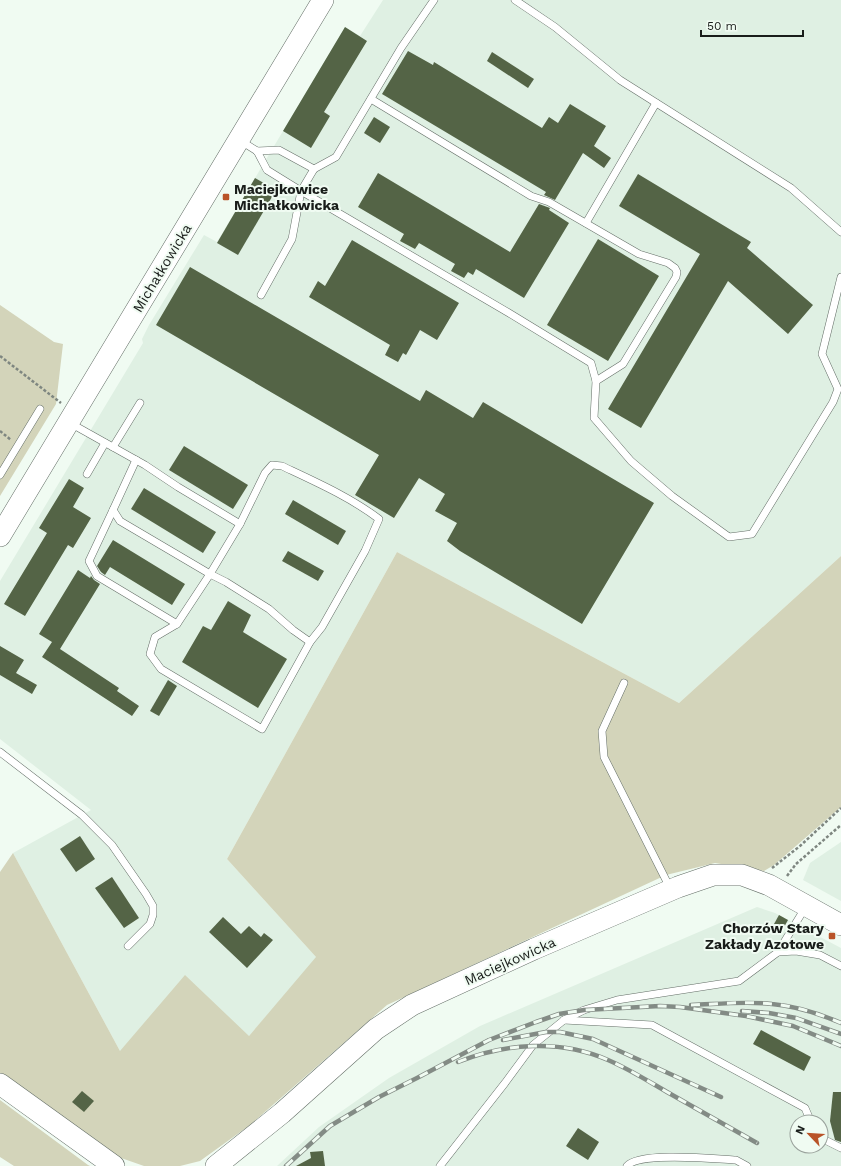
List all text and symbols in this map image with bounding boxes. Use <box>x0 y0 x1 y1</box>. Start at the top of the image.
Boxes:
scale bar <box>701 12 803 38</box>
text: 50 m <box>707 19 737 33</box>
place label: Maciejkowice Michałkowicka <box>234 181 340 213</box>
marker: Maciejkowice Michałkowicka <box>221 192 231 202</box>
street label: Michałkowicka <box>129 221 195 315</box>
place label: Chorzów Stary Zakłady Azotowe <box>705 920 824 952</box>
marker: Chorzów Stary Zakłady Azotowe <box>827 931 837 941</box>
street label: Maciejkowicka <box>462 934 558 988</box>
north arrow <box>789 1114 829 1154</box>
text: N <box>793 1124 808 1136</box>

